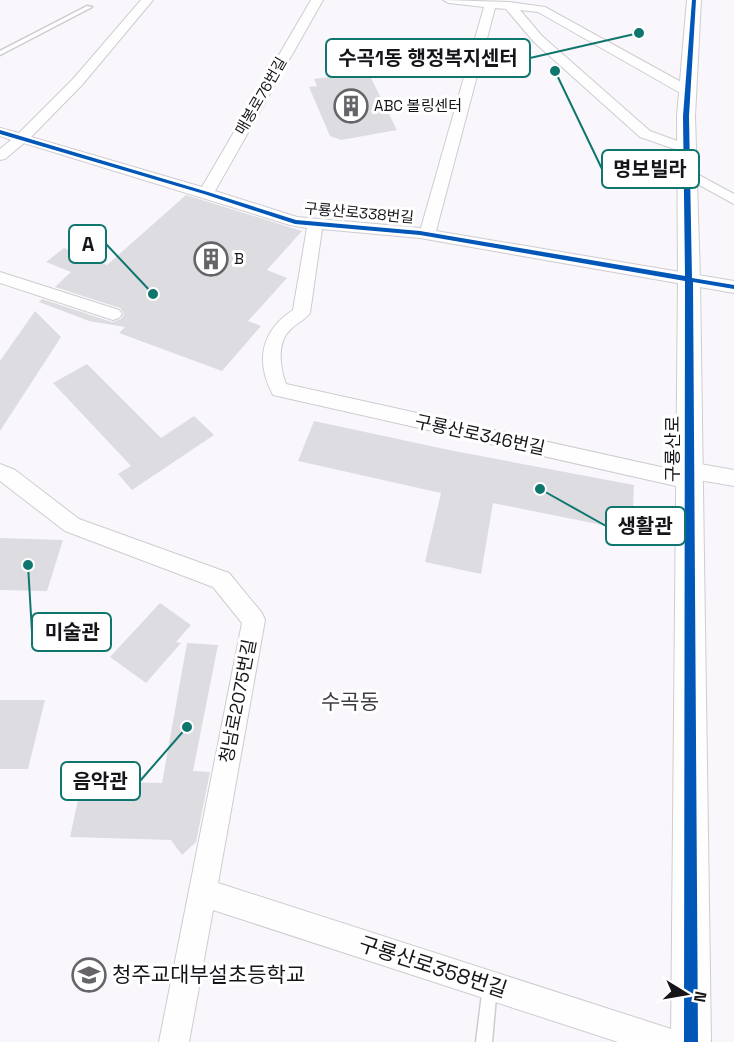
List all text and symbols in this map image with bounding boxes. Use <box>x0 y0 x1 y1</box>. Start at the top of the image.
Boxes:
callout: 수곡1동 행정복지센터 <box>326 39 530 77</box>
text: 수곡1동 행정복지센터 <box>338 45 518 71</box>
street label: 매봉로76번길 <box>231 54 290 138</box>
building icon: ABC 볼링센터 <box>333 88 369 124</box>
place label: ABC 볼링센터 <box>374 96 462 115</box>
callout: 명보빌라 <box>602 150 699 188</box>
text: 명보빌라 <box>613 156 687 182</box>
street label: 구룡산로338번길 <box>303 198 415 227</box>
callout: A <box>69 225 106 263</box>
text: A <box>82 231 95 257</box>
building icon: B <box>193 241 229 277</box>
place label: B <box>234 249 244 268</box>
street label: 구룡산로346번길 <box>413 409 547 460</box>
street label: 구룡산로 <box>661 416 684 482</box>
callout: 생활관 <box>606 507 685 545</box>
text: 생활관 <box>617 513 673 539</box>
callout: 미술관 <box>32 613 111 651</box>
text: 미술관 <box>44 619 100 645</box>
street label: 청남로2075번길 <box>214 637 261 765</box>
district label: 수곡동 <box>321 688 379 715</box>
callout: 음악관 <box>61 762 140 800</box>
text: 음악관 <box>72 768 128 794</box>
street label: 구룡산로358번길 <box>356 930 511 1003</box>
school or university icon: 청주교대부설초등학교 <box>71 957 107 993</box>
place label: 청주교대부설초등학교 <box>112 961 305 988</box>
north arrow <box>656 964 716 1024</box>
text: N <box>689 989 712 1004</box>

